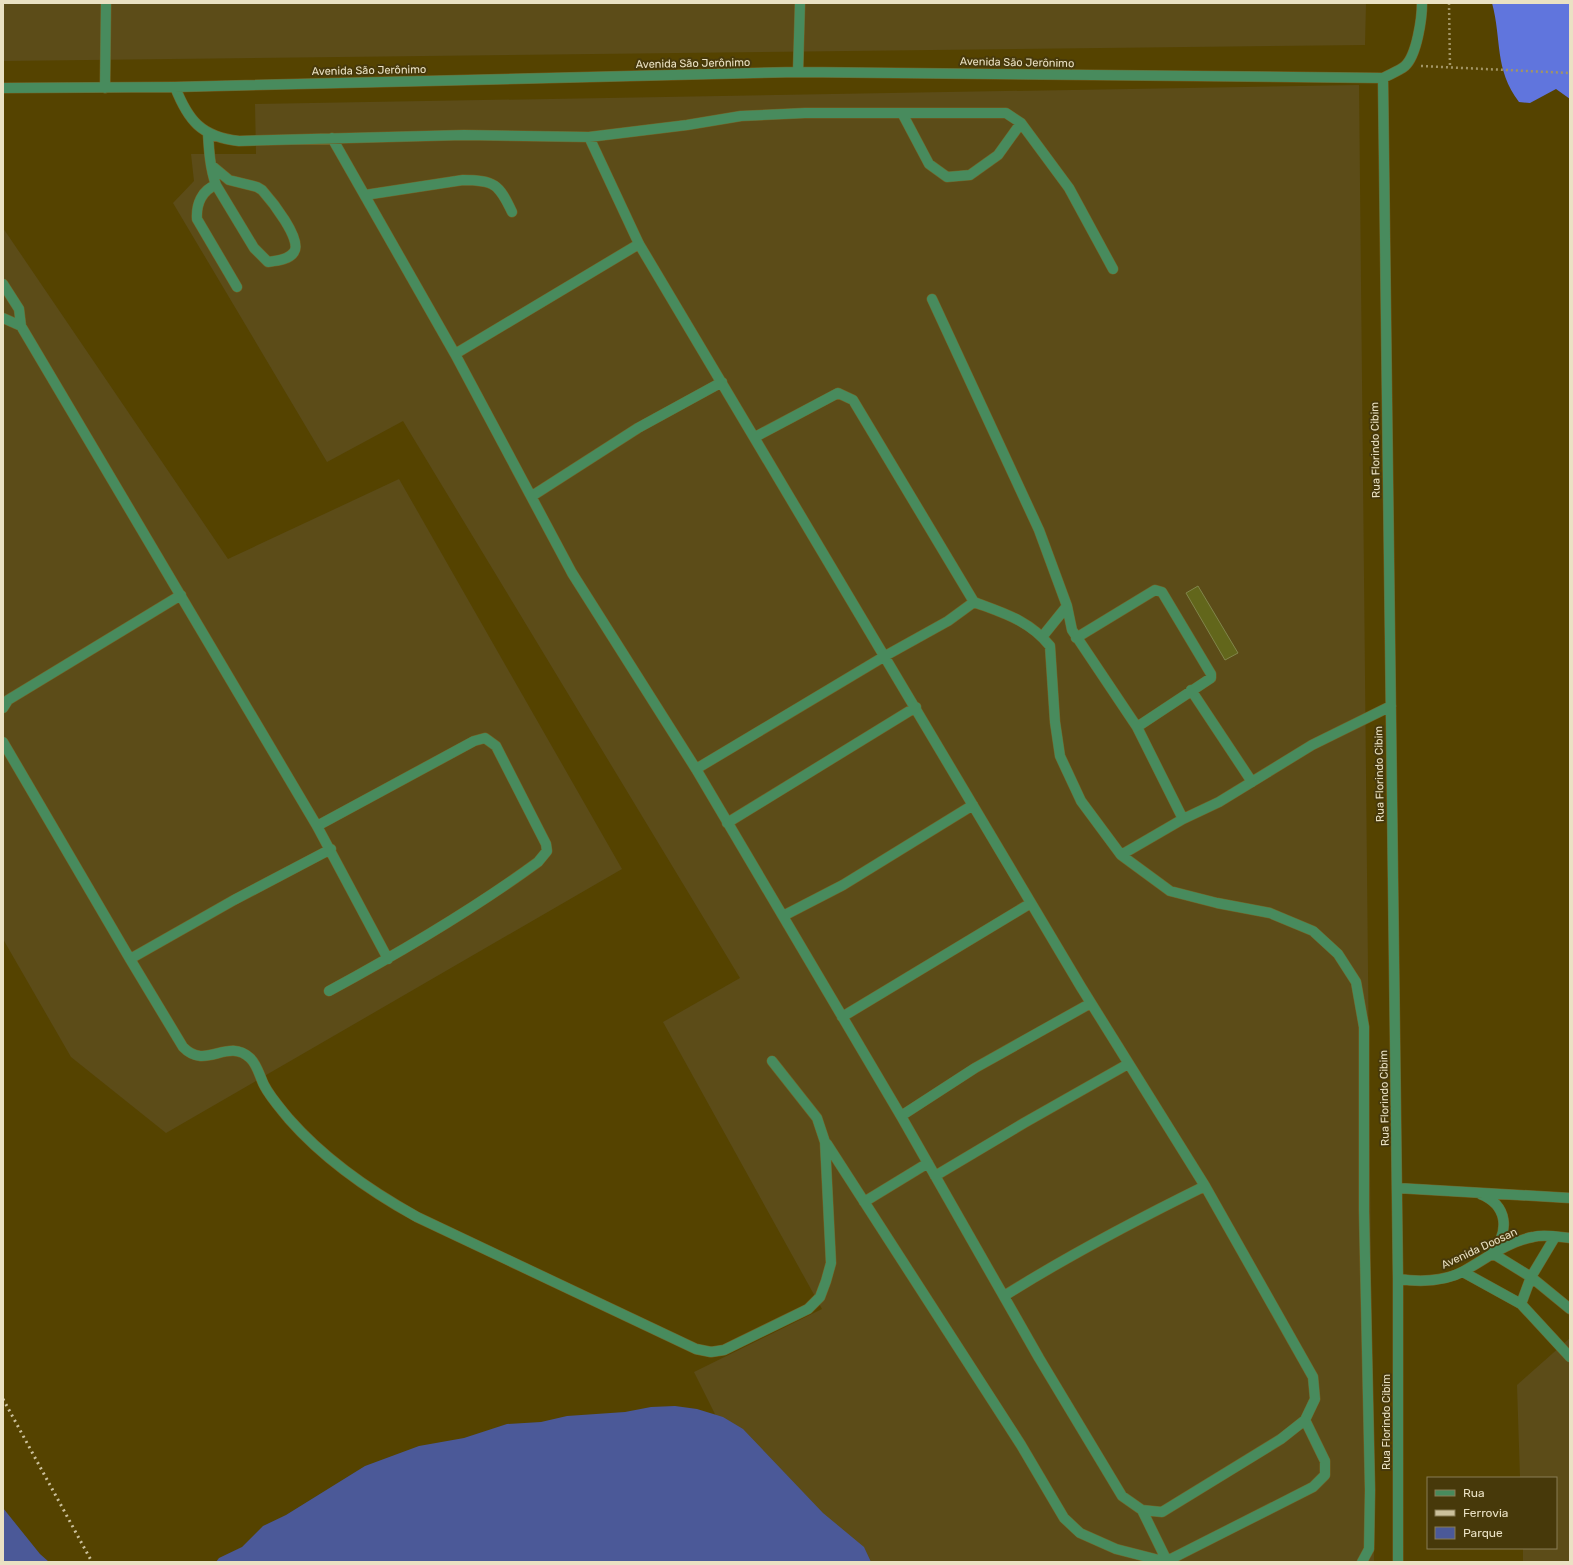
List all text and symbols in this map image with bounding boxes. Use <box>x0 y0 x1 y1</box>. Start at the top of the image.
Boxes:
street label: Avenida São Jerônimo <box>960 55 1074 70</box>
street label: Avenida São Jerônimo <box>636 56 750 71</box>
street label: Avenida São Jerônimo <box>312 63 426 78</box>
street label: Rua Florindo Cibim <box>1368 402 1383 498</box>
street label: Rua Florindo Cibim <box>1372 726 1387 822</box>
street label: Rua Florindo Cibim <box>1377 1050 1392 1146</box>
street label: Avenida Doosan <box>1439 1225 1519 1272</box>
street label: Rua Florindo Cibim <box>1380 1374 1393 1470</box>
legend <box>1427 1477 1557 1549</box>
text: Rua <box>1463 1486 1485 1500</box>
text: Ferrovia <box>1463 1506 1508 1520</box>
text: Parque <box>1463 1526 1503 1540</box>

